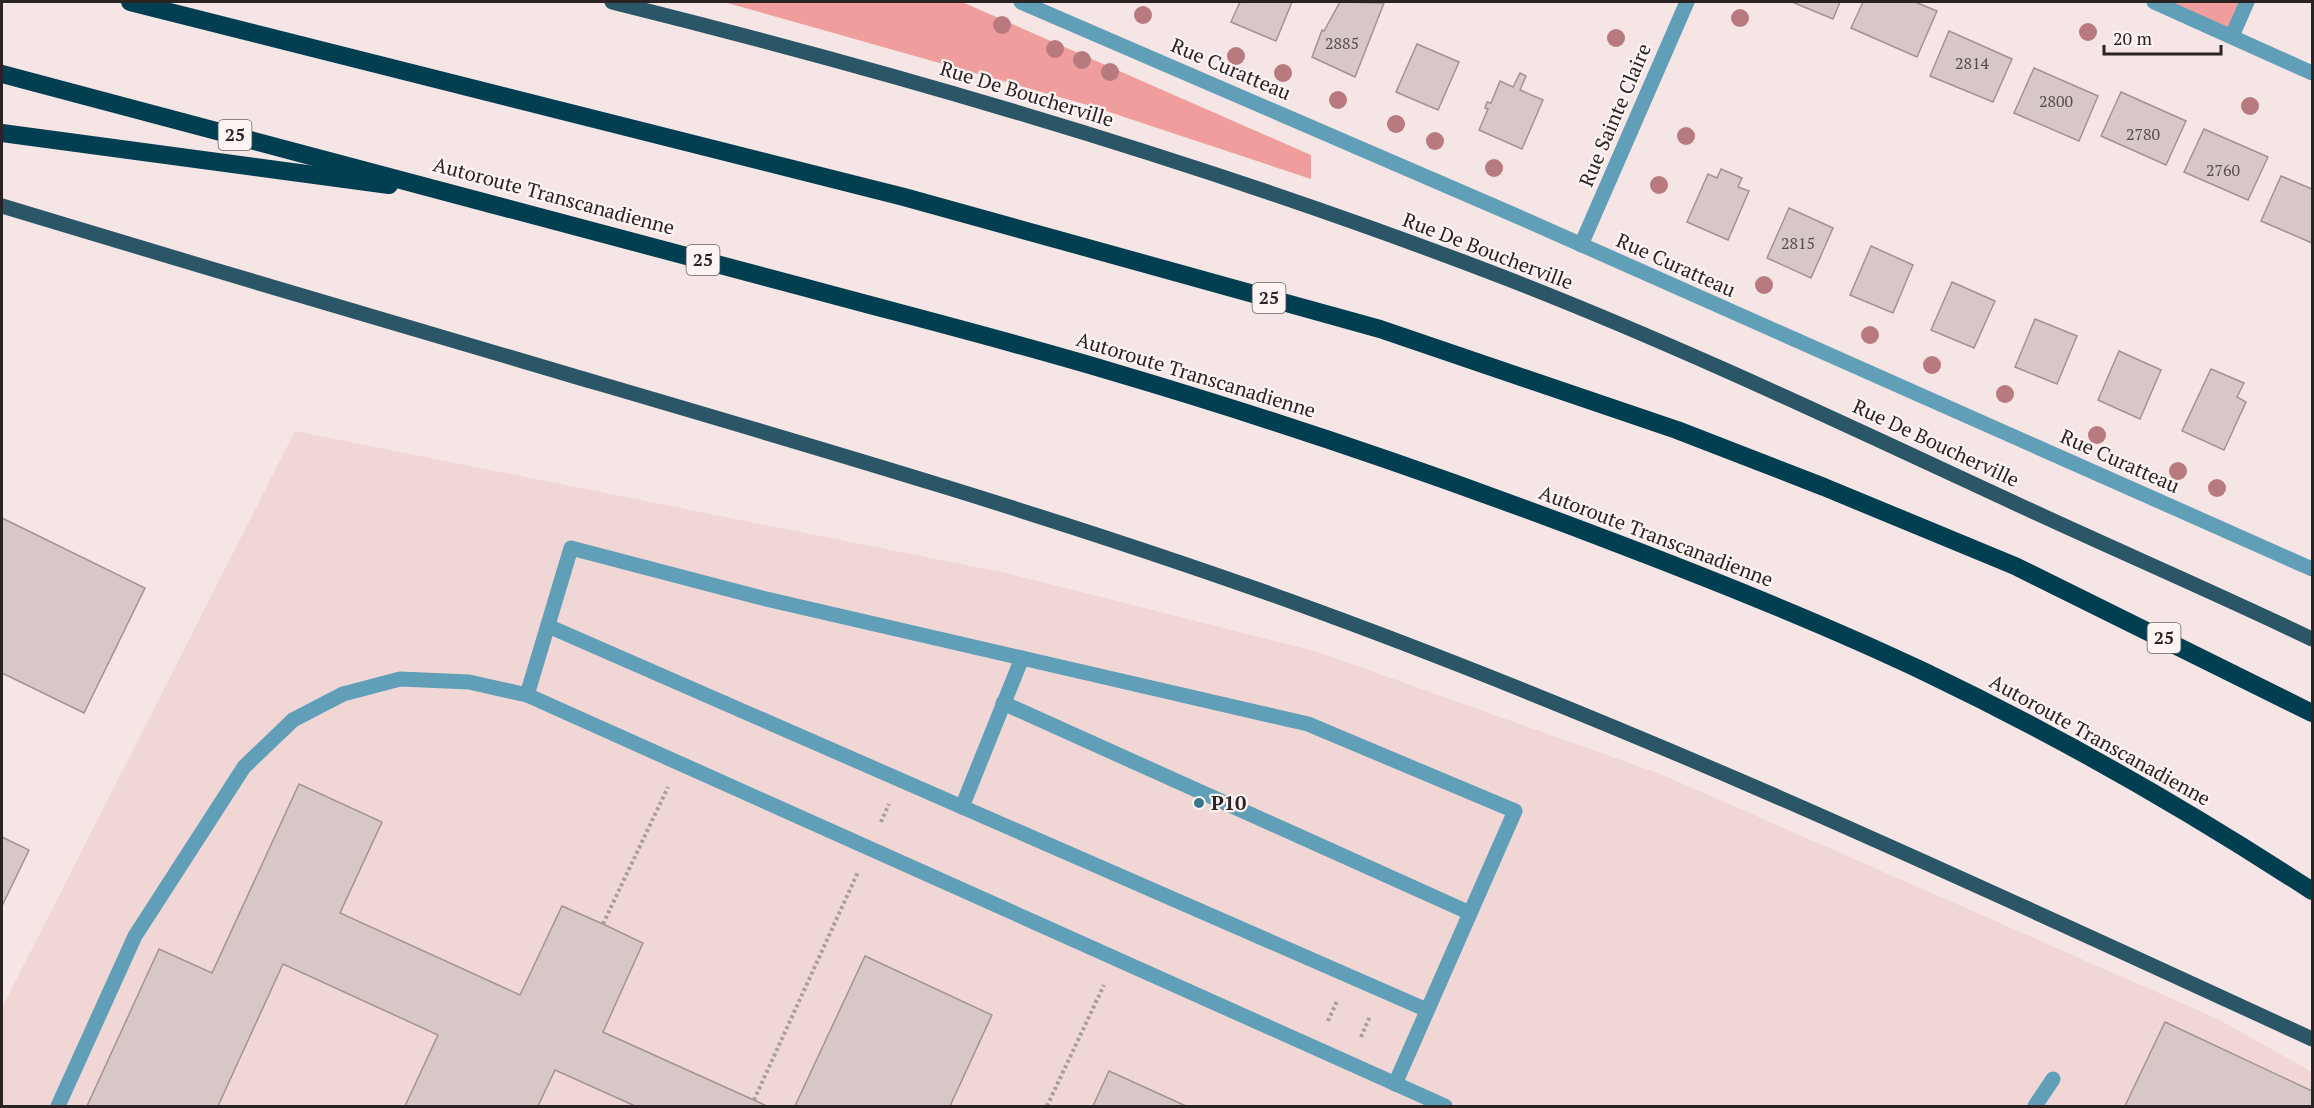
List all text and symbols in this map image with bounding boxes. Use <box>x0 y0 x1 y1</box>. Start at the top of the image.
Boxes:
scale bar <box>2104 18 2221 56</box>
text: 20 m <box>2113 26 2153 50</box>
street label: Rue Curatteau <box>1167 31 1295 106</box>
house number: 2885 <box>1325 32 1359 54</box>
street label: Rue Sainte Claire <box>1572 39 1657 190</box>
house number: 2814 <box>1955 52 1990 74</box>
street label: Rue De Boucherville <box>937 54 1117 133</box>
house number: 2800 <box>2039 90 2073 112</box>
road number: 25 <box>218 120 252 150</box>
house number: 2780 <box>2126 123 2160 145</box>
street label: Autoroute Transcanadienne <box>431 150 678 241</box>
house number: 2760 <box>2206 159 2240 181</box>
street label: Rue De Boucherville <box>1399 206 1577 295</box>
street label: Rue Curatteau <box>1612 226 1740 303</box>
house number: 2815 <box>1781 232 1815 254</box>
road number: 25 <box>686 245 720 275</box>
road number: 25 <box>1252 283 1286 313</box>
street label: Autoroute Transcanadienne <box>1073 325 1319 424</box>
street label: Rue De Boucherville <box>1849 392 2024 493</box>
street label: Rue Curatteau <box>2056 422 2184 499</box>
street label: Autoroute Transcanadienne <box>1535 478 1777 593</box>
road number: 25 <box>2148 623 2180 653</box>
street label: Autoroute Transcanadienne <box>1985 667 2216 812</box>
place label: P10 <box>1211 789 1246 816</box>
marker: P10 <box>1192 796 1206 810</box>

